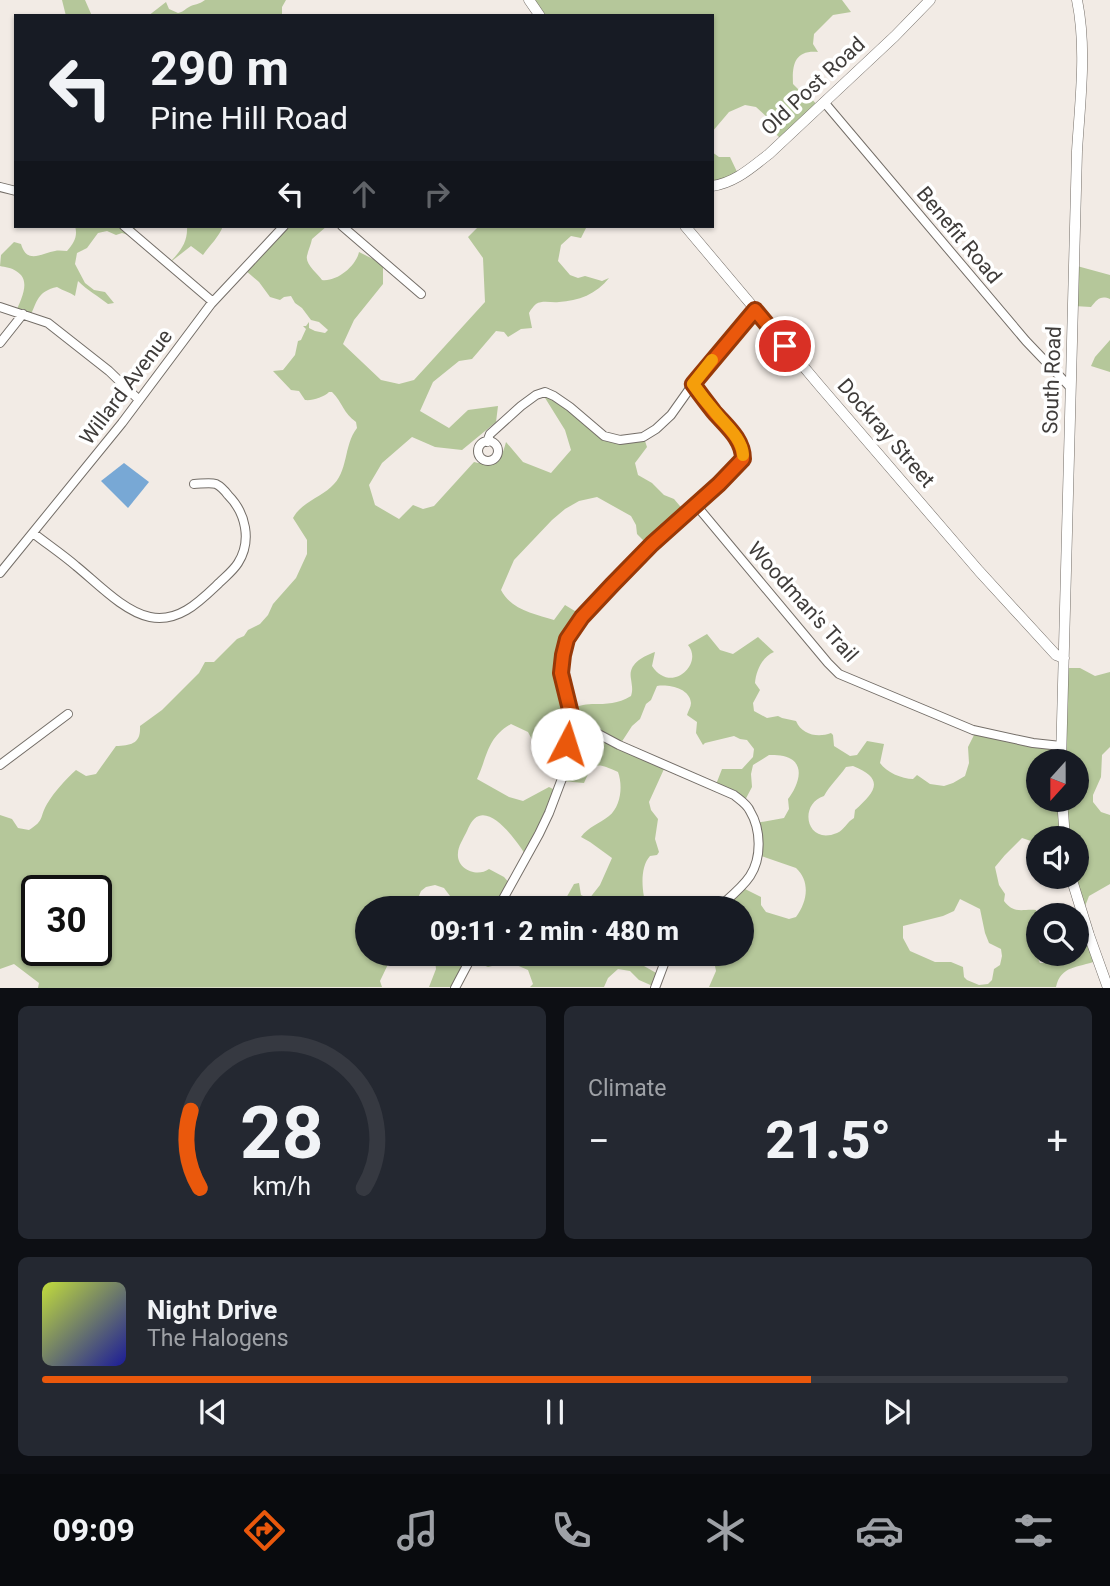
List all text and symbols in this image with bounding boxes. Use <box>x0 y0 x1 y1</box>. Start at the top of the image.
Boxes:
street label: Old Post Road <box>756 32 870 140</box>
text: 290 m <box>150 40 289 97</box>
icon: left <box>35 42 126 133</box>
text: Pine Hill Road <box>150 99 348 137</box>
icon: left <box>272 175 310 213</box>
icon: ahead <box>345 175 383 213</box>
icon: right <box>418 175 456 213</box>
street label: Benefit Road <box>912 182 1006 288</box>
pin <box>755 316 815 376</box>
street label: Willard Avenue <box>75 325 177 449</box>
street label: South Road <box>1038 326 1066 434</box>
icon: arrive <box>766 327 804 365</box>
street label: Dockray Street <box>832 374 940 492</box>
street label: Woodman's Trail <box>743 537 863 667</box>
position arrow <box>530 707 604 781</box>
north arrow <box>1026 749 1088 812</box>
map controls <box>1026 749 1089 966</box>
button: sound <box>1026 826 1089 889</box>
speed limit sign: 30 <box>21 875 112 966</box>
button: search <box>1026 903 1089 966</box>
text: 09:11 · 2 min · 480 m <box>430 916 679 946</box>
text: Climate <box>588 1075 667 1102</box>
text: 28 <box>240 1091 324 1177</box>
text: 21.5° <box>765 1110 891 1171</box>
text: − <box>588 1119 610 1163</box>
text: + <box>1046 1119 1068 1163</box>
text: km/h <box>253 1172 311 1201</box>
text: Night Drive <box>147 1295 277 1325</box>
text: The Halogens <box>147 1325 289 1352</box>
icon: previous <box>194 1393 232 1431</box>
icon: pause <box>536 1393 574 1431</box>
icon: next <box>878 1393 916 1431</box>
icon: directions <box>240 1506 289 1555</box>
icon: music <box>393 1506 442 1555</box>
icon: phone <box>547 1506 596 1555</box>
icon: climate <box>701 1506 750 1555</box>
icon: car <box>855 1506 904 1555</box>
icon: filters <box>1009 1506 1058 1555</box>
text: 09:09 <box>52 1511 135 1549</box>

